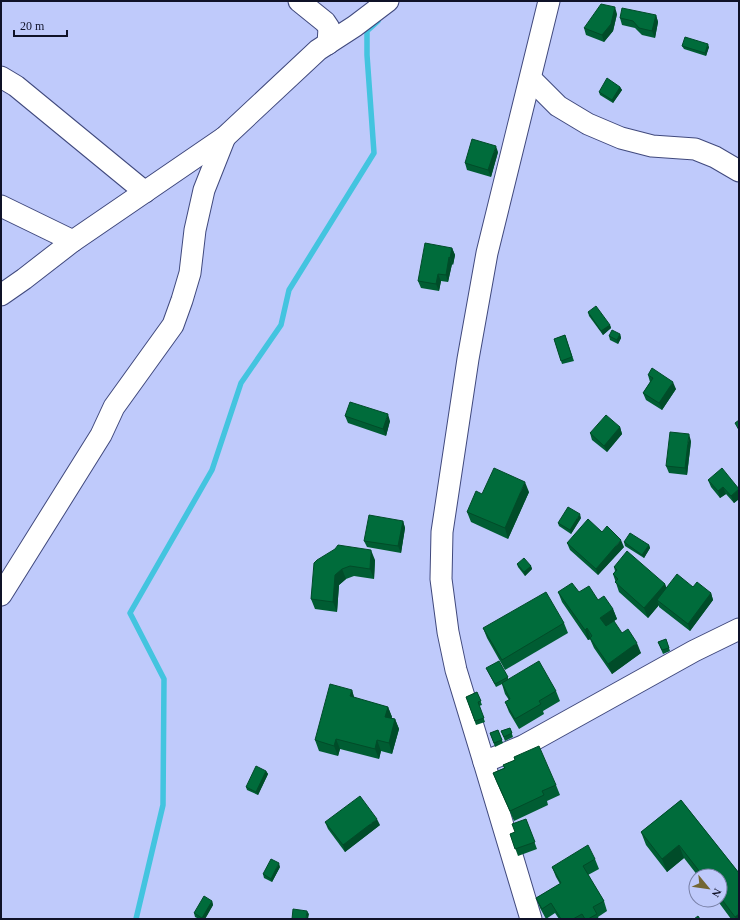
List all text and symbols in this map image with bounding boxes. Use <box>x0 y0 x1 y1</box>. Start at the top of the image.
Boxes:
scale bar <box>14 12 67 38</box>
text: 20 m <box>20 19 45 33</box>
north arrow <box>688 868 728 908</box>
text: N <box>710 886 724 899</box>

